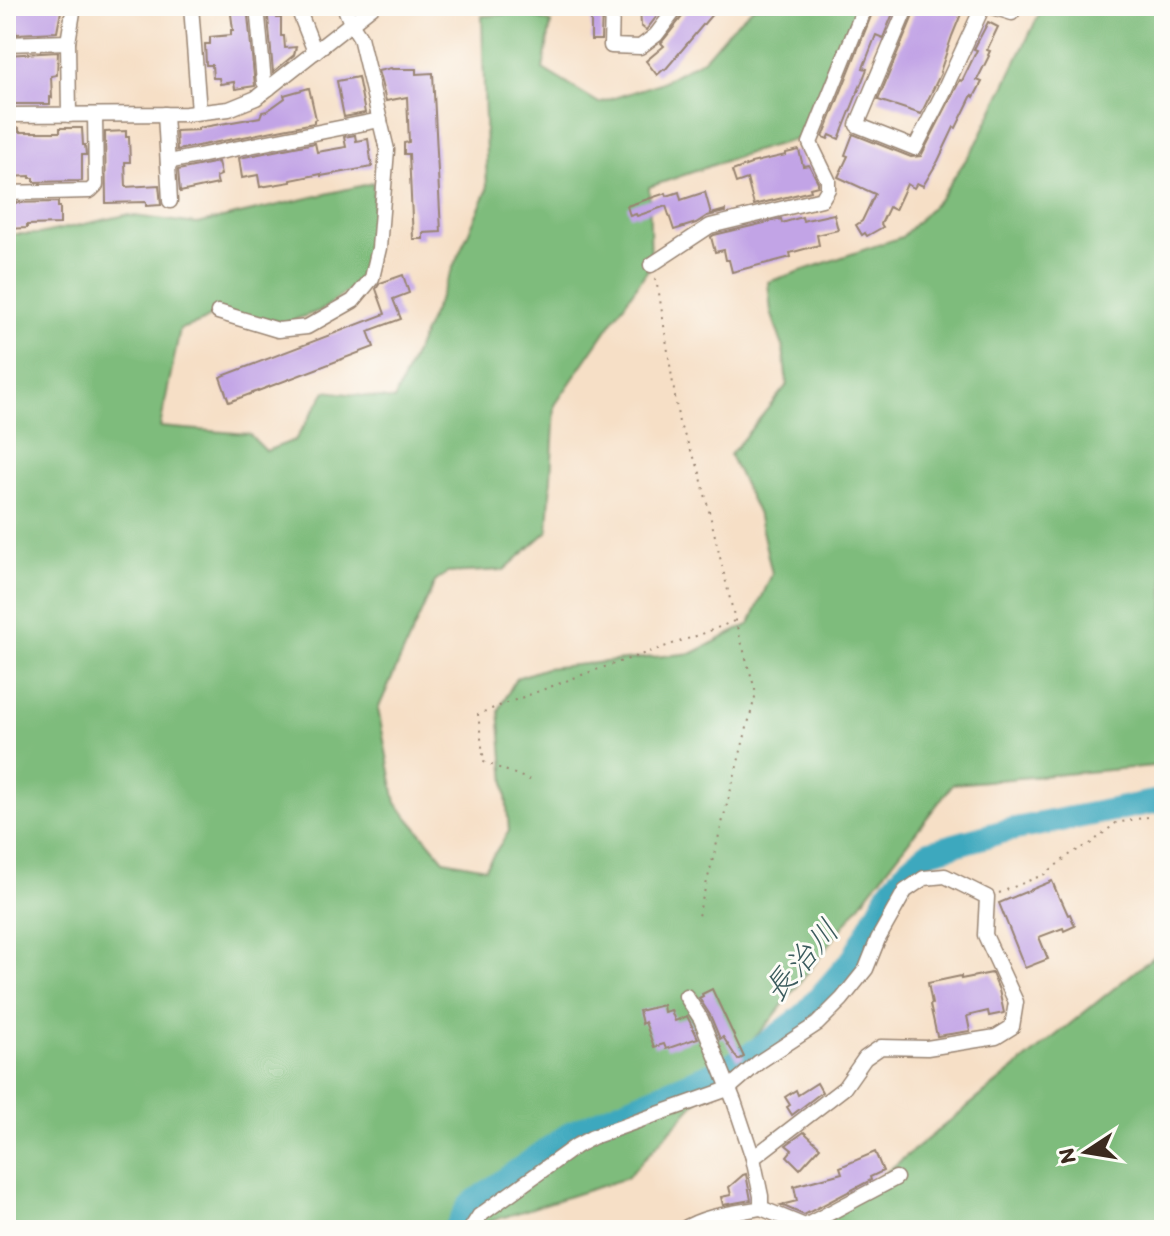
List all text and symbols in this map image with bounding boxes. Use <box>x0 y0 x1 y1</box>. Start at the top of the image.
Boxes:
water label: 長治川 <box>755 911 847 1009</box>
north arrow <box>1046 1112 1126 1192</box>
text: N <box>1052 1146 1082 1166</box>

